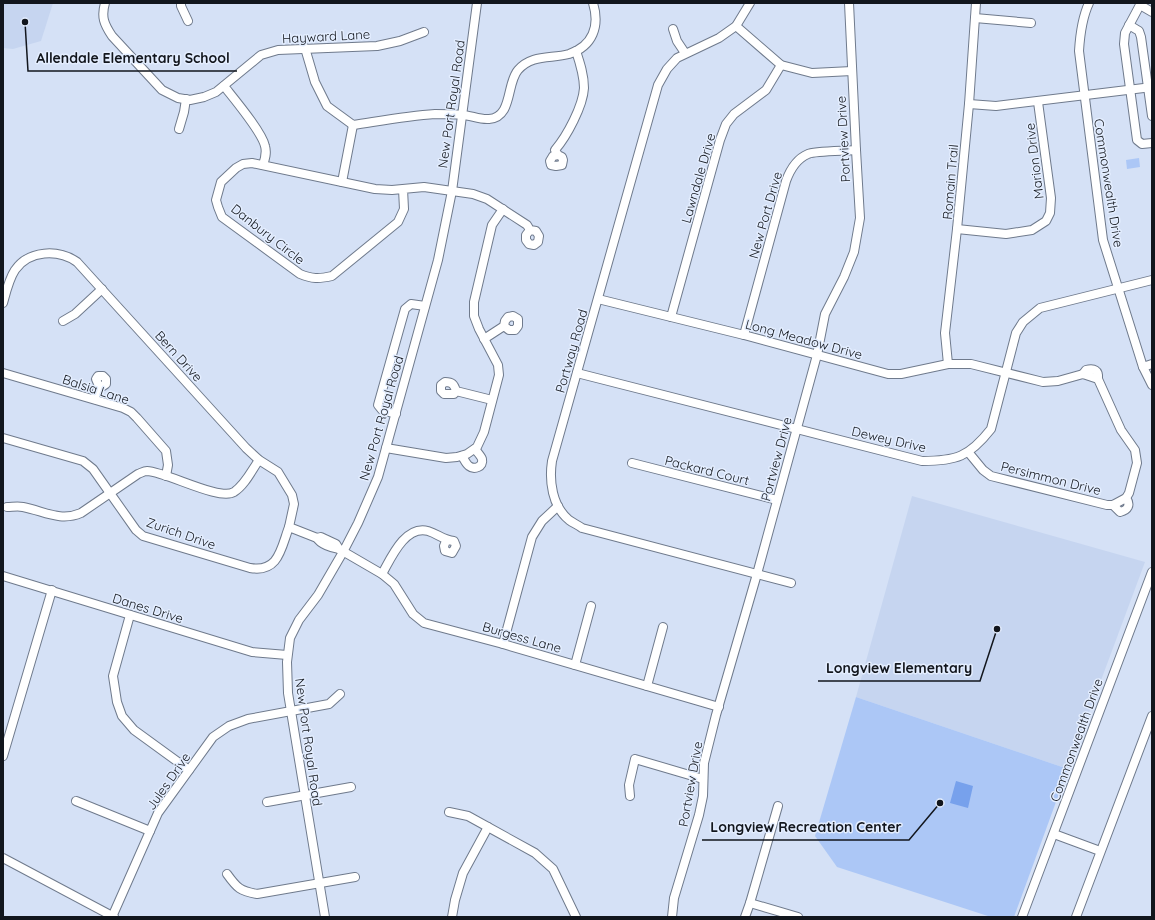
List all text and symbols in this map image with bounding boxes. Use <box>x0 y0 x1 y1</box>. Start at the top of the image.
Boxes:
street label: Hayward Lane <box>282 26 370 46</box>
street label: New Port Royal Road <box>434 39 468 169</box>
callout: Allendale Elementary School <box>28 45 237 71</box>
text: Allendale Elementary School <box>36 49 230 67</box>
street label: Portview Drive <box>833 95 853 183</box>
street label: Commonwealth Drive <box>1091 118 1127 248</box>
street label: Marion Drive <box>1021 122 1047 200</box>
street label: Lawndale Drive <box>678 131 718 225</box>
street label: Romain Trail <box>939 144 961 220</box>
street label: New Port Drive <box>745 170 785 260</box>
street label: Danbury Circle <box>228 200 308 268</box>
street label: Portway Road <box>551 307 591 395</box>
street label: Long Meadow Drive <box>744 316 864 362</box>
street label: Bern Drive <box>152 327 206 385</box>
street label: New Port Royal Road <box>356 354 406 482</box>
street label: Balsia Lane <box>61 371 131 407</box>
street label: Portview Drive <box>757 415 795 503</box>
street label: Dewey Drive <box>850 423 928 455</box>
street label: Packard Court <box>663 452 751 488</box>
street label: Persimmon Drive <box>999 458 1103 498</box>
street label: Zurich Drive <box>144 514 218 552</box>
street label: Danes Drive <box>111 590 185 626</box>
street label: Burgess Lane <box>481 618 563 656</box>
callout: Longview Elementary <box>818 655 980 681</box>
text: Longview Elementary <box>826 659 972 677</box>
street label: Commonwealth Drive <box>1046 676 1106 804</box>
street label: New Port Royal Road <box>292 677 326 807</box>
street label: Portview Drive <box>675 740 705 828</box>
street label: Jules Drive <box>143 749 193 813</box>
callout: Longview Recreation Center <box>702 814 909 840</box>
text: Longview Recreation Center <box>710 818 902 836</box>

